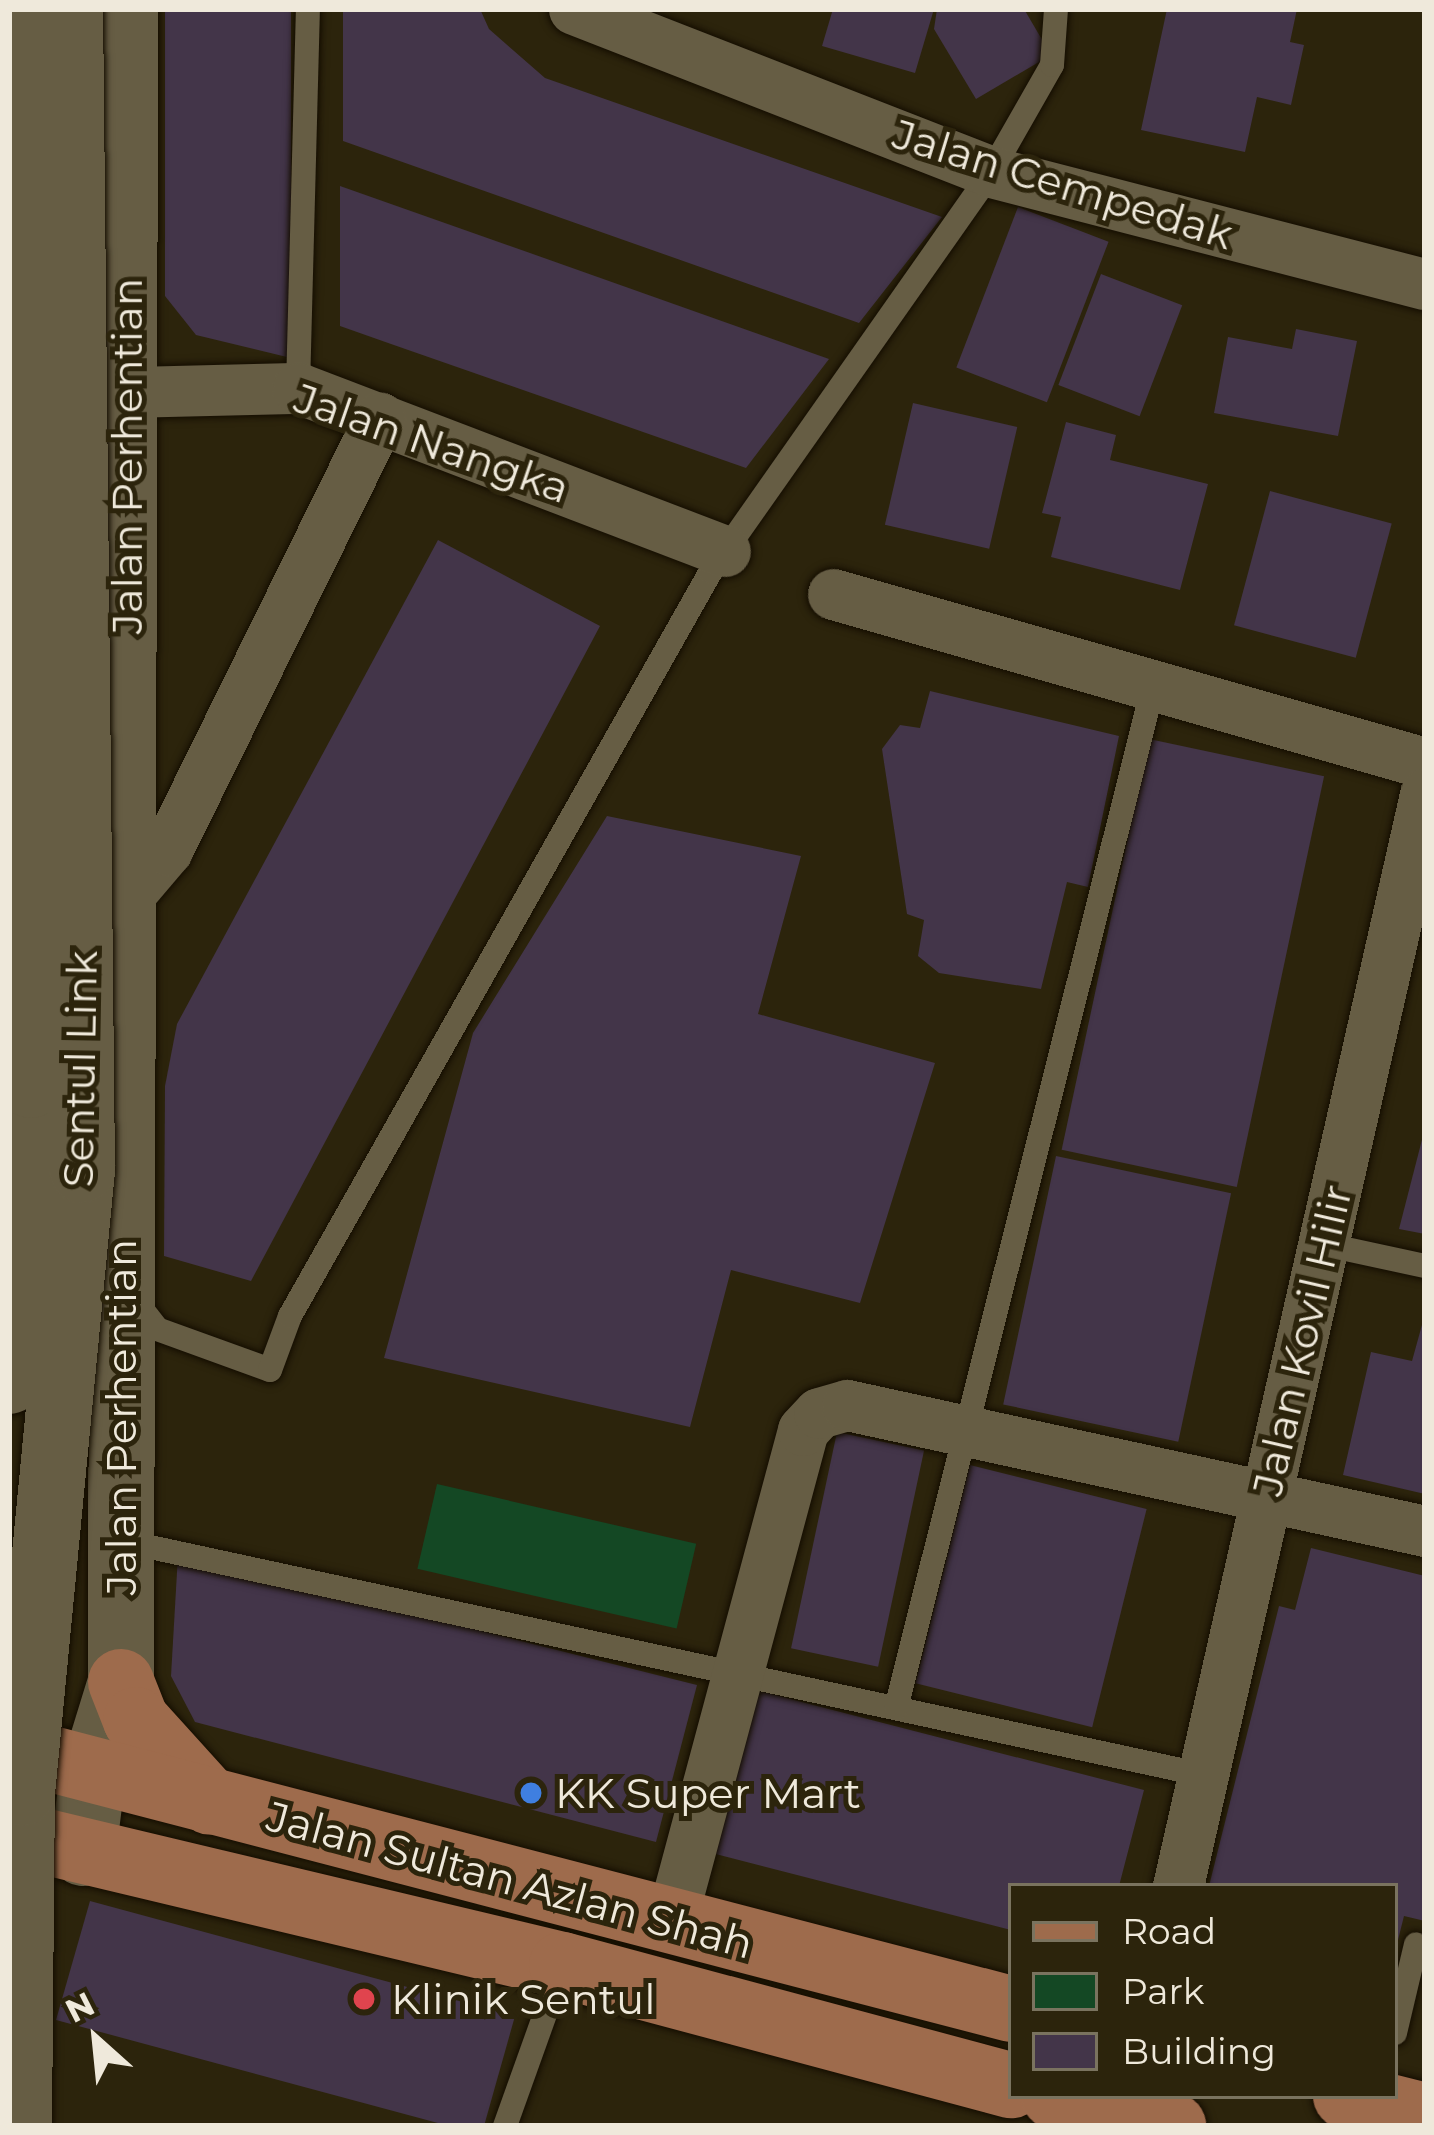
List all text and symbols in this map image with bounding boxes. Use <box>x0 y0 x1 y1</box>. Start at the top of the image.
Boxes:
street label: Jalan Cempedak <box>887 108 1239 260</box>
street label: Jalan Perhentian <box>102 278 152 634</box>
street label: Jalan Nangka <box>288 372 576 514</box>
street label: Sentul Link <box>53 950 107 1188</box>
street label: Jalan Kovil Hilir <box>1242 1180 1362 1500</box>
street label: Jalan Perhentian <box>96 1239 146 1595</box>
place label: KK Super Mart <box>555 1768 861 1818</box>
marker: KK Super Mart <box>518 1780 544 1806</box>
street label: Jalan Sultan Azlan Shah <box>261 1791 759 1969</box>
legend <box>1008 1883 1398 2099</box>
text: Road <box>1122 1909 1216 1953</box>
text: Park <box>1122 1969 1204 2013</box>
place label: Klinik Sentul <box>391 1974 655 2024</box>
north arrow <box>36 1979 156 2099</box>
text: N <box>59 1983 101 2031</box>
marker: Klinik Sentul <box>348 1983 380 2015</box>
text: Building <box>1122 2029 1276 2073</box>

